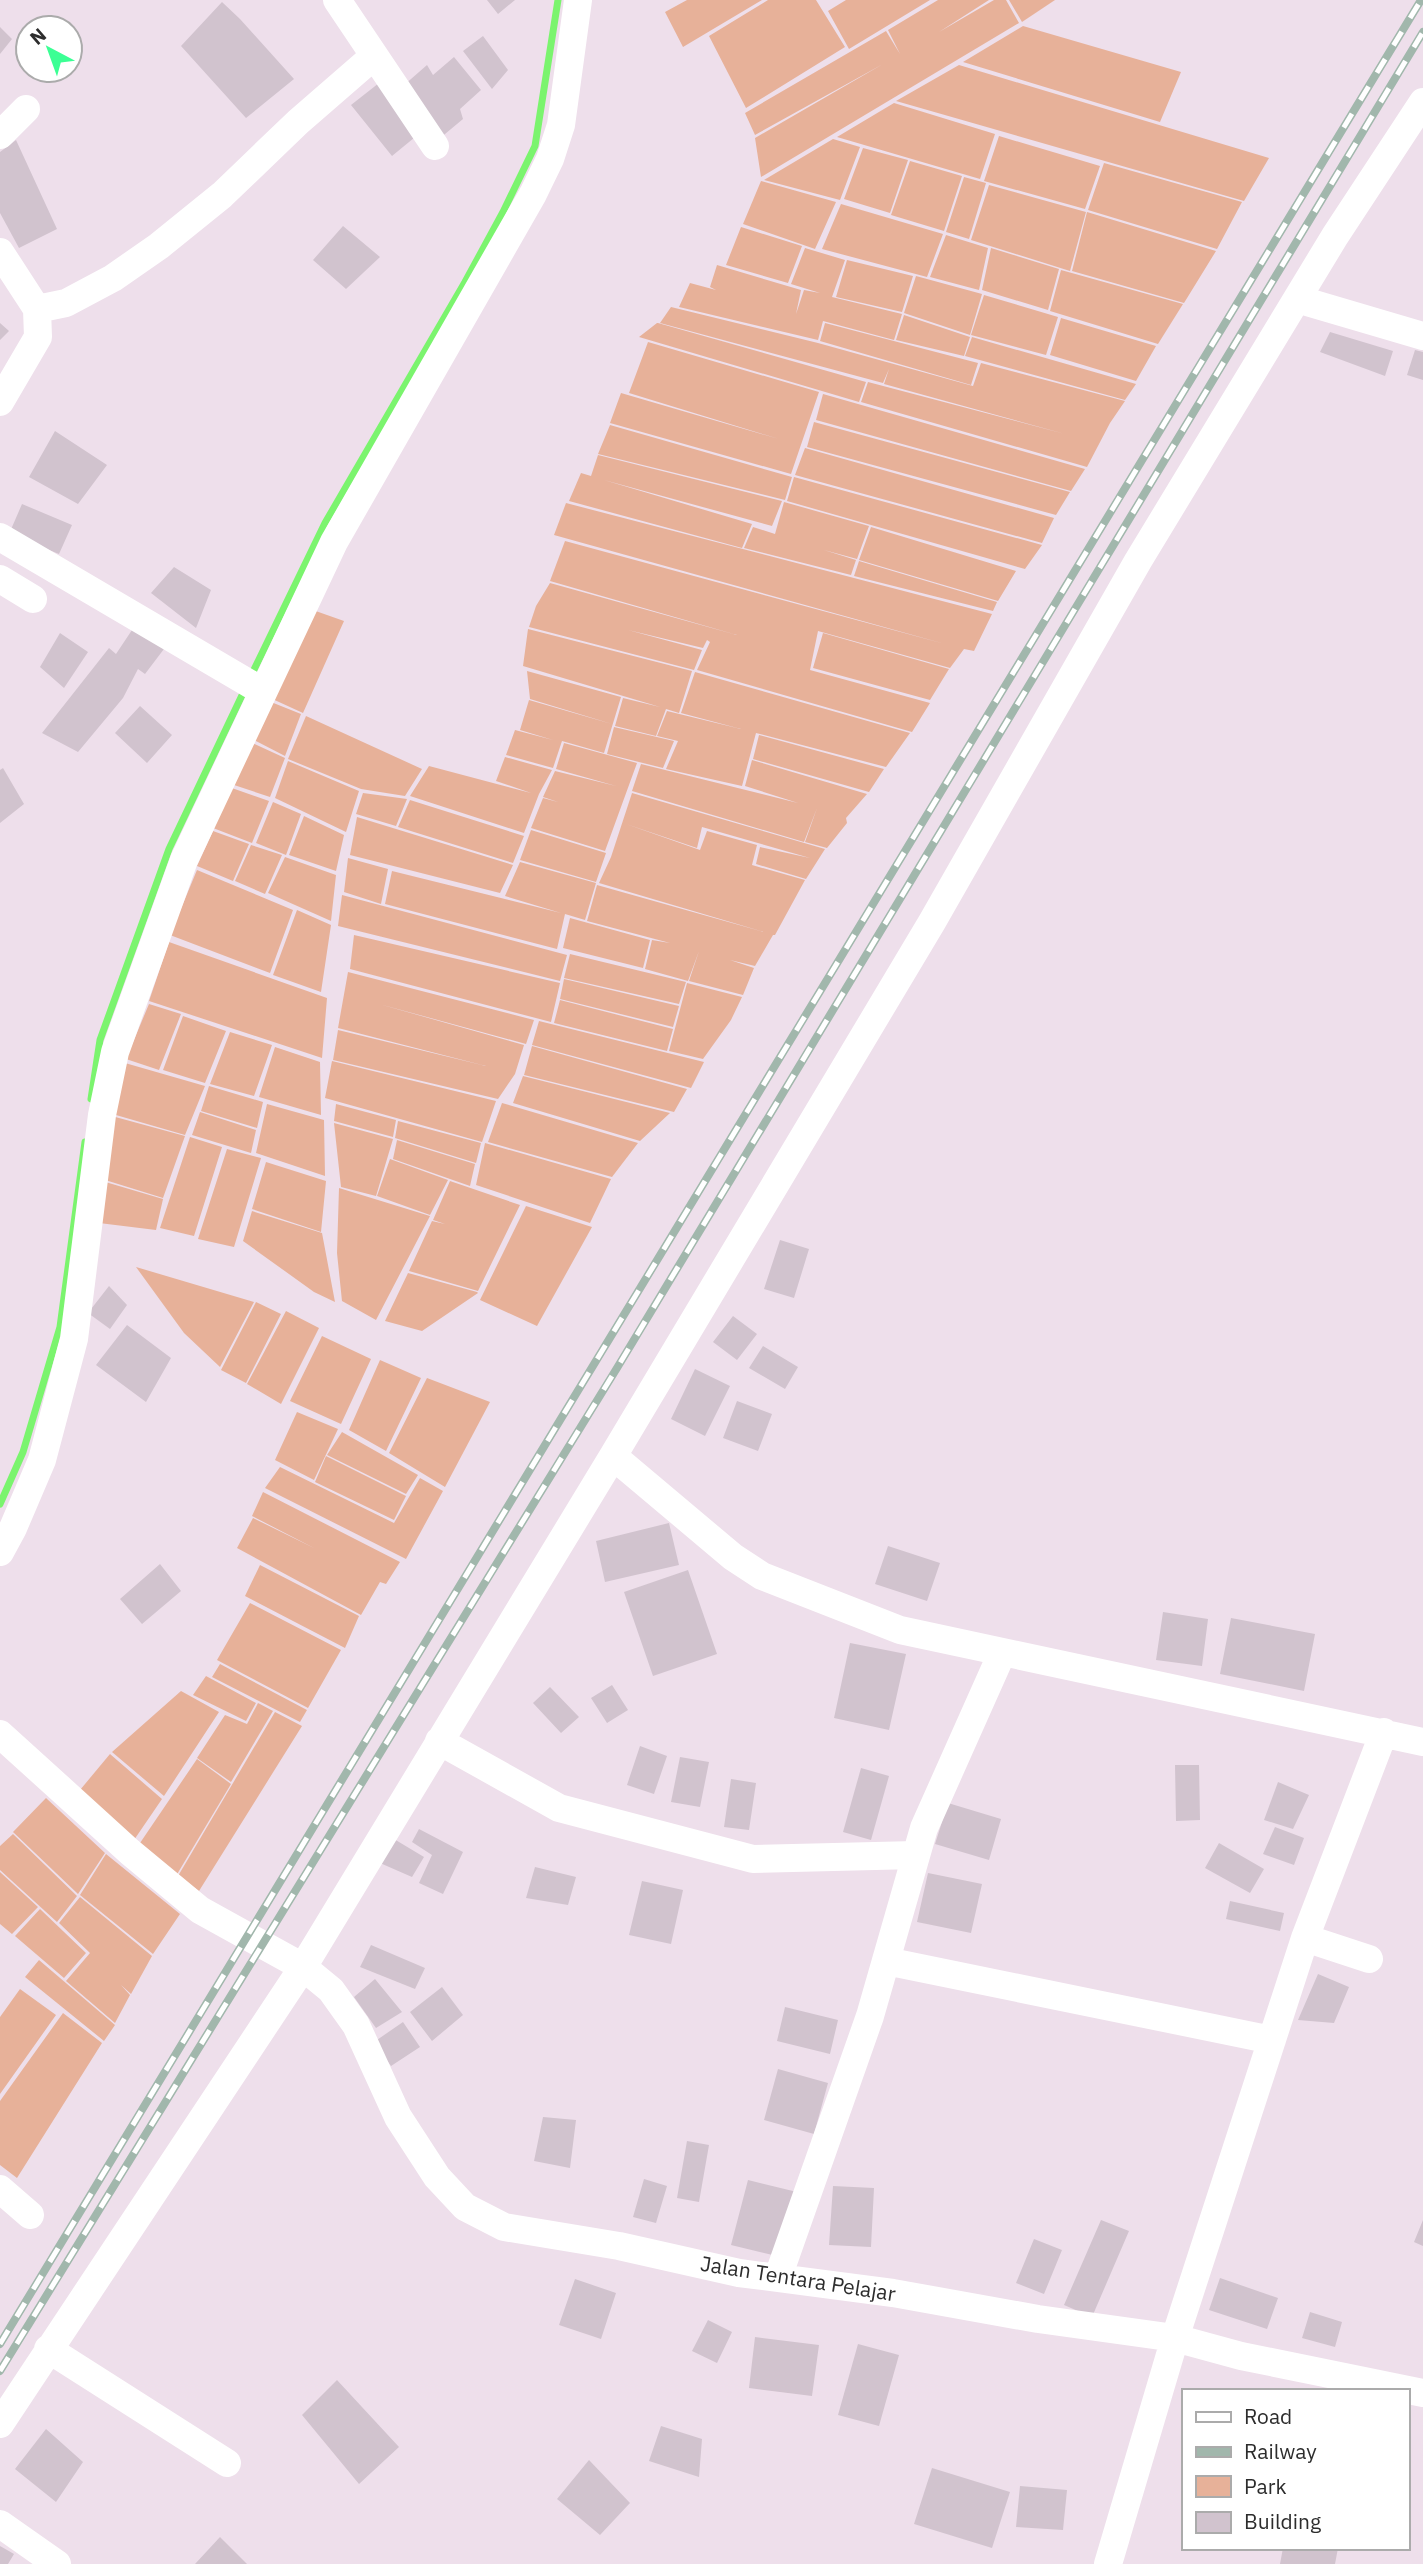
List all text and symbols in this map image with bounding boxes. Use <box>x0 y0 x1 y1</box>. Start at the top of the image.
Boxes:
north arrow <box>14 14 84 84</box>
text: N <box>25 23 51 50</box>
street label: Jalan Tentara Pelajar <box>699 2249 898 2307</box>
legend <box>1182 2389 1409 2550</box>
text: Road <box>1244 2402 1292 2430</box>
text: Railway <box>1244 2437 1317 2465</box>
text: Park <box>1244 2472 1287 2500</box>
text: Building <box>1244 2507 1321 2535</box>

